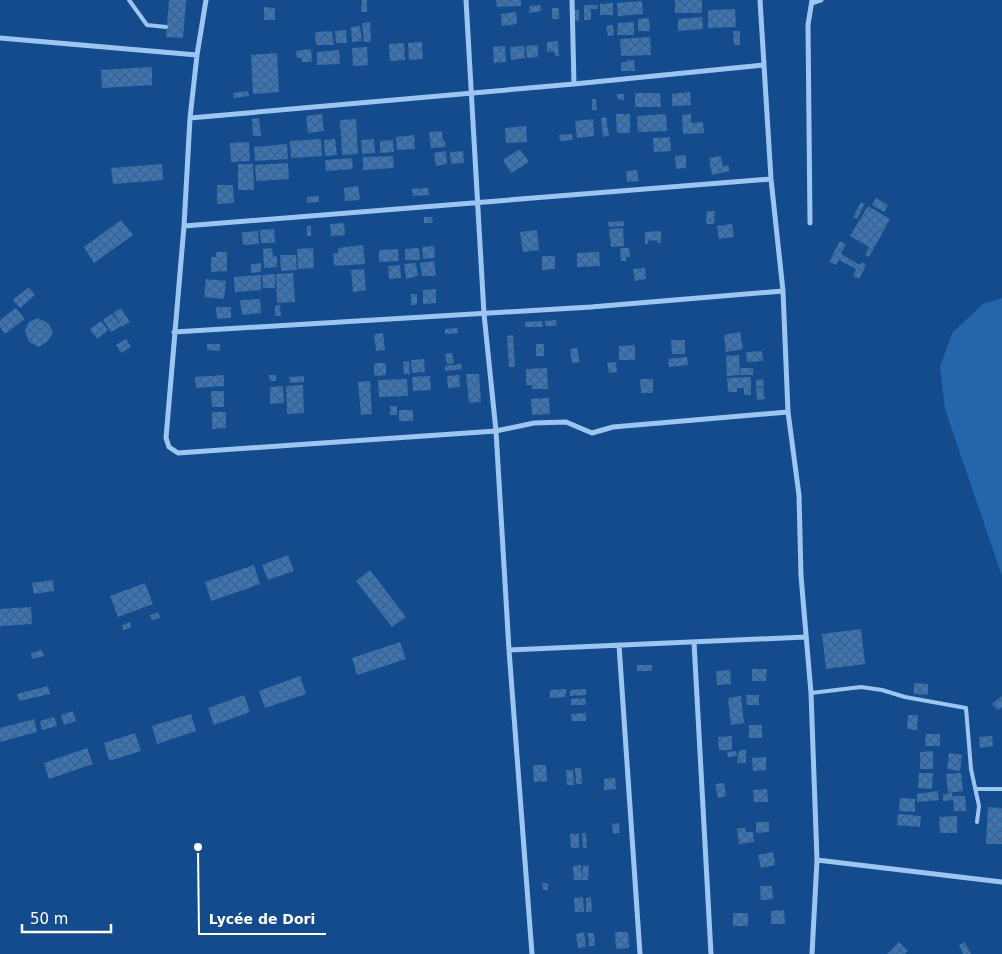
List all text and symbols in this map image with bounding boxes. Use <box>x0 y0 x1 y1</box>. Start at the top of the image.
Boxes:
scale bar <box>22 902 111 934</box>
callout: Lycée de Dori <box>199 905 326 934</box>
text: 50 m <box>30 910 68 928</box>
text: Lycée de Dori <box>209 911 315 927</box>

